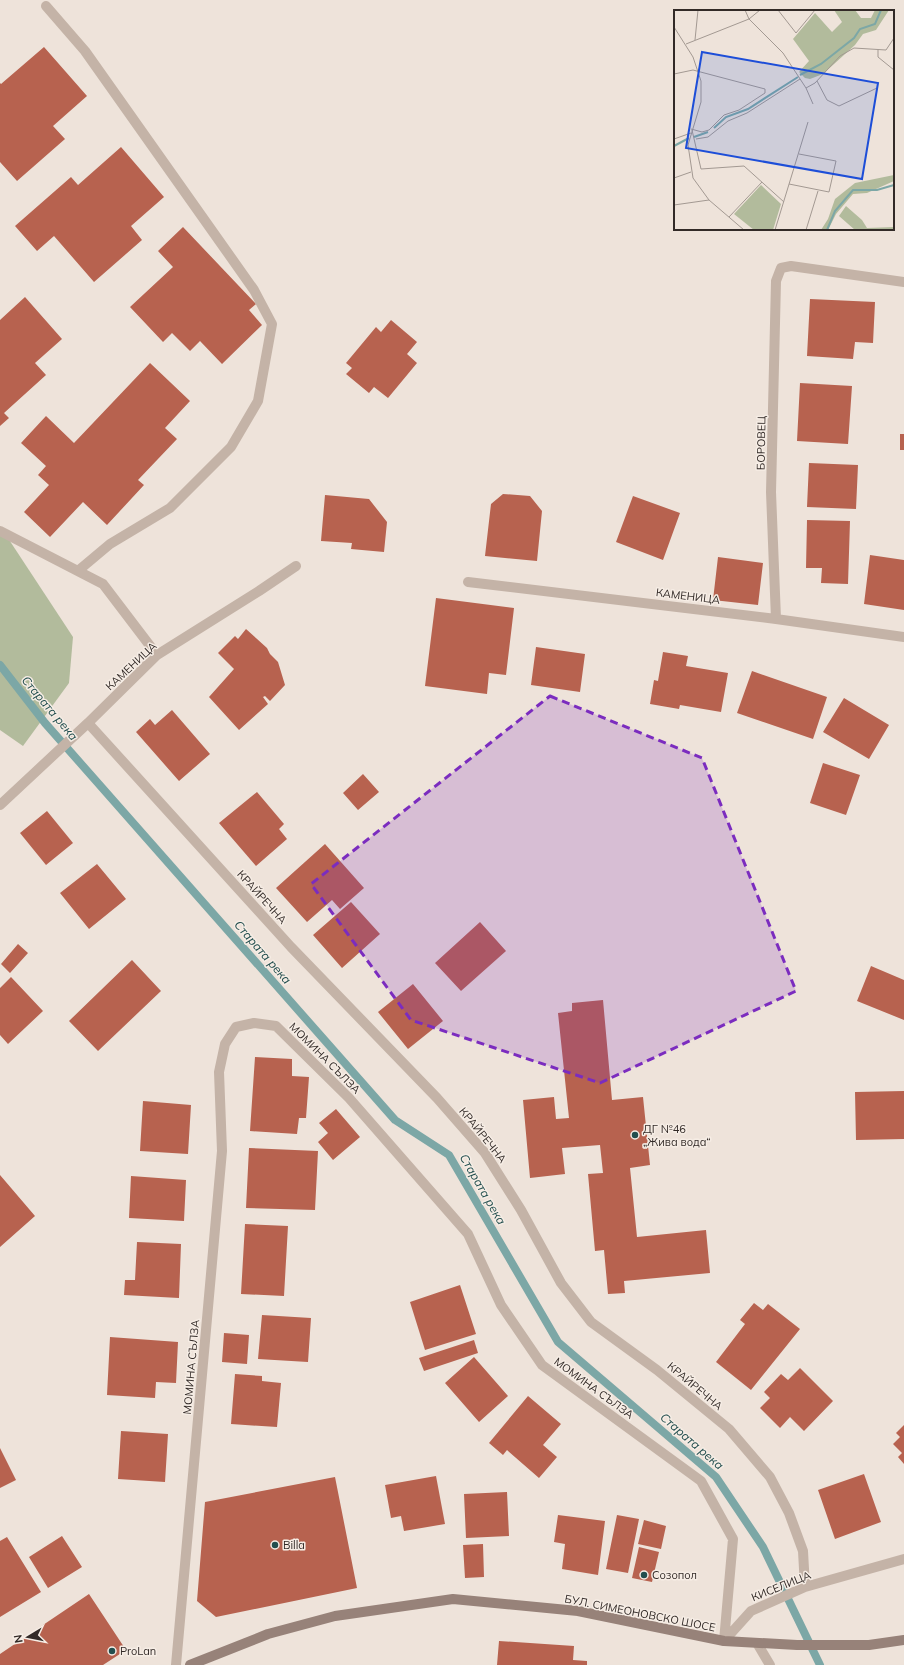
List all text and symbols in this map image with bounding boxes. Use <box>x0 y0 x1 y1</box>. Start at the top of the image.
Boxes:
inset map <box>674 10 894 230</box>
street label: БОРОВЕЦ <box>754 416 768 470</box>
street label: КАМЕНИЦА <box>655 585 721 607</box>
street label: КАМЕНИЦА <box>103 639 159 693</box>
water label: Старата река <box>19 673 81 743</box>
street label: КРАЙРЕЧНА <box>234 867 290 927</box>
water label: Старата река <box>231 917 295 987</box>
street label: МОМИНА СЪЛЗА <box>286 1019 364 1097</box>
street label: КРАЙРЕЧНА <box>456 1104 510 1166</box>
place label: ДГ №46 „Жива вода“ <box>643 1122 711 1149</box>
marker: ДГ №46 „Жива вода“ <box>630 1130 640 1140</box>
water label: Старата река <box>457 1151 509 1227</box>
street label: МОМИНА СЪЛЗА <box>180 1319 202 1415</box>
street label: МОМИНА СЪЛЗА <box>551 1354 637 1422</box>
street label: КРАЙРЕЧНА <box>665 1359 725 1413</box>
water label: Старата река <box>657 1409 727 1473</box>
place label: Billa <box>283 1538 305 1552</box>
marker: Billa <box>270 1540 280 1550</box>
place label: Созопол <box>652 1568 697 1582</box>
street label: КИСЕЛИЦА <box>749 1568 813 1604</box>
marker: Созопол <box>639 1570 649 1580</box>
street label: БУЛ. СИМЕОНОВСКО ШОСЕ <box>563 1591 717 1635</box>
north arrow <box>8 1617 48 1657</box>
text: N <box>11 1633 26 1644</box>
place label: ProLan <box>120 1644 156 1658</box>
marker: ProLan <box>107 1646 117 1656</box>

